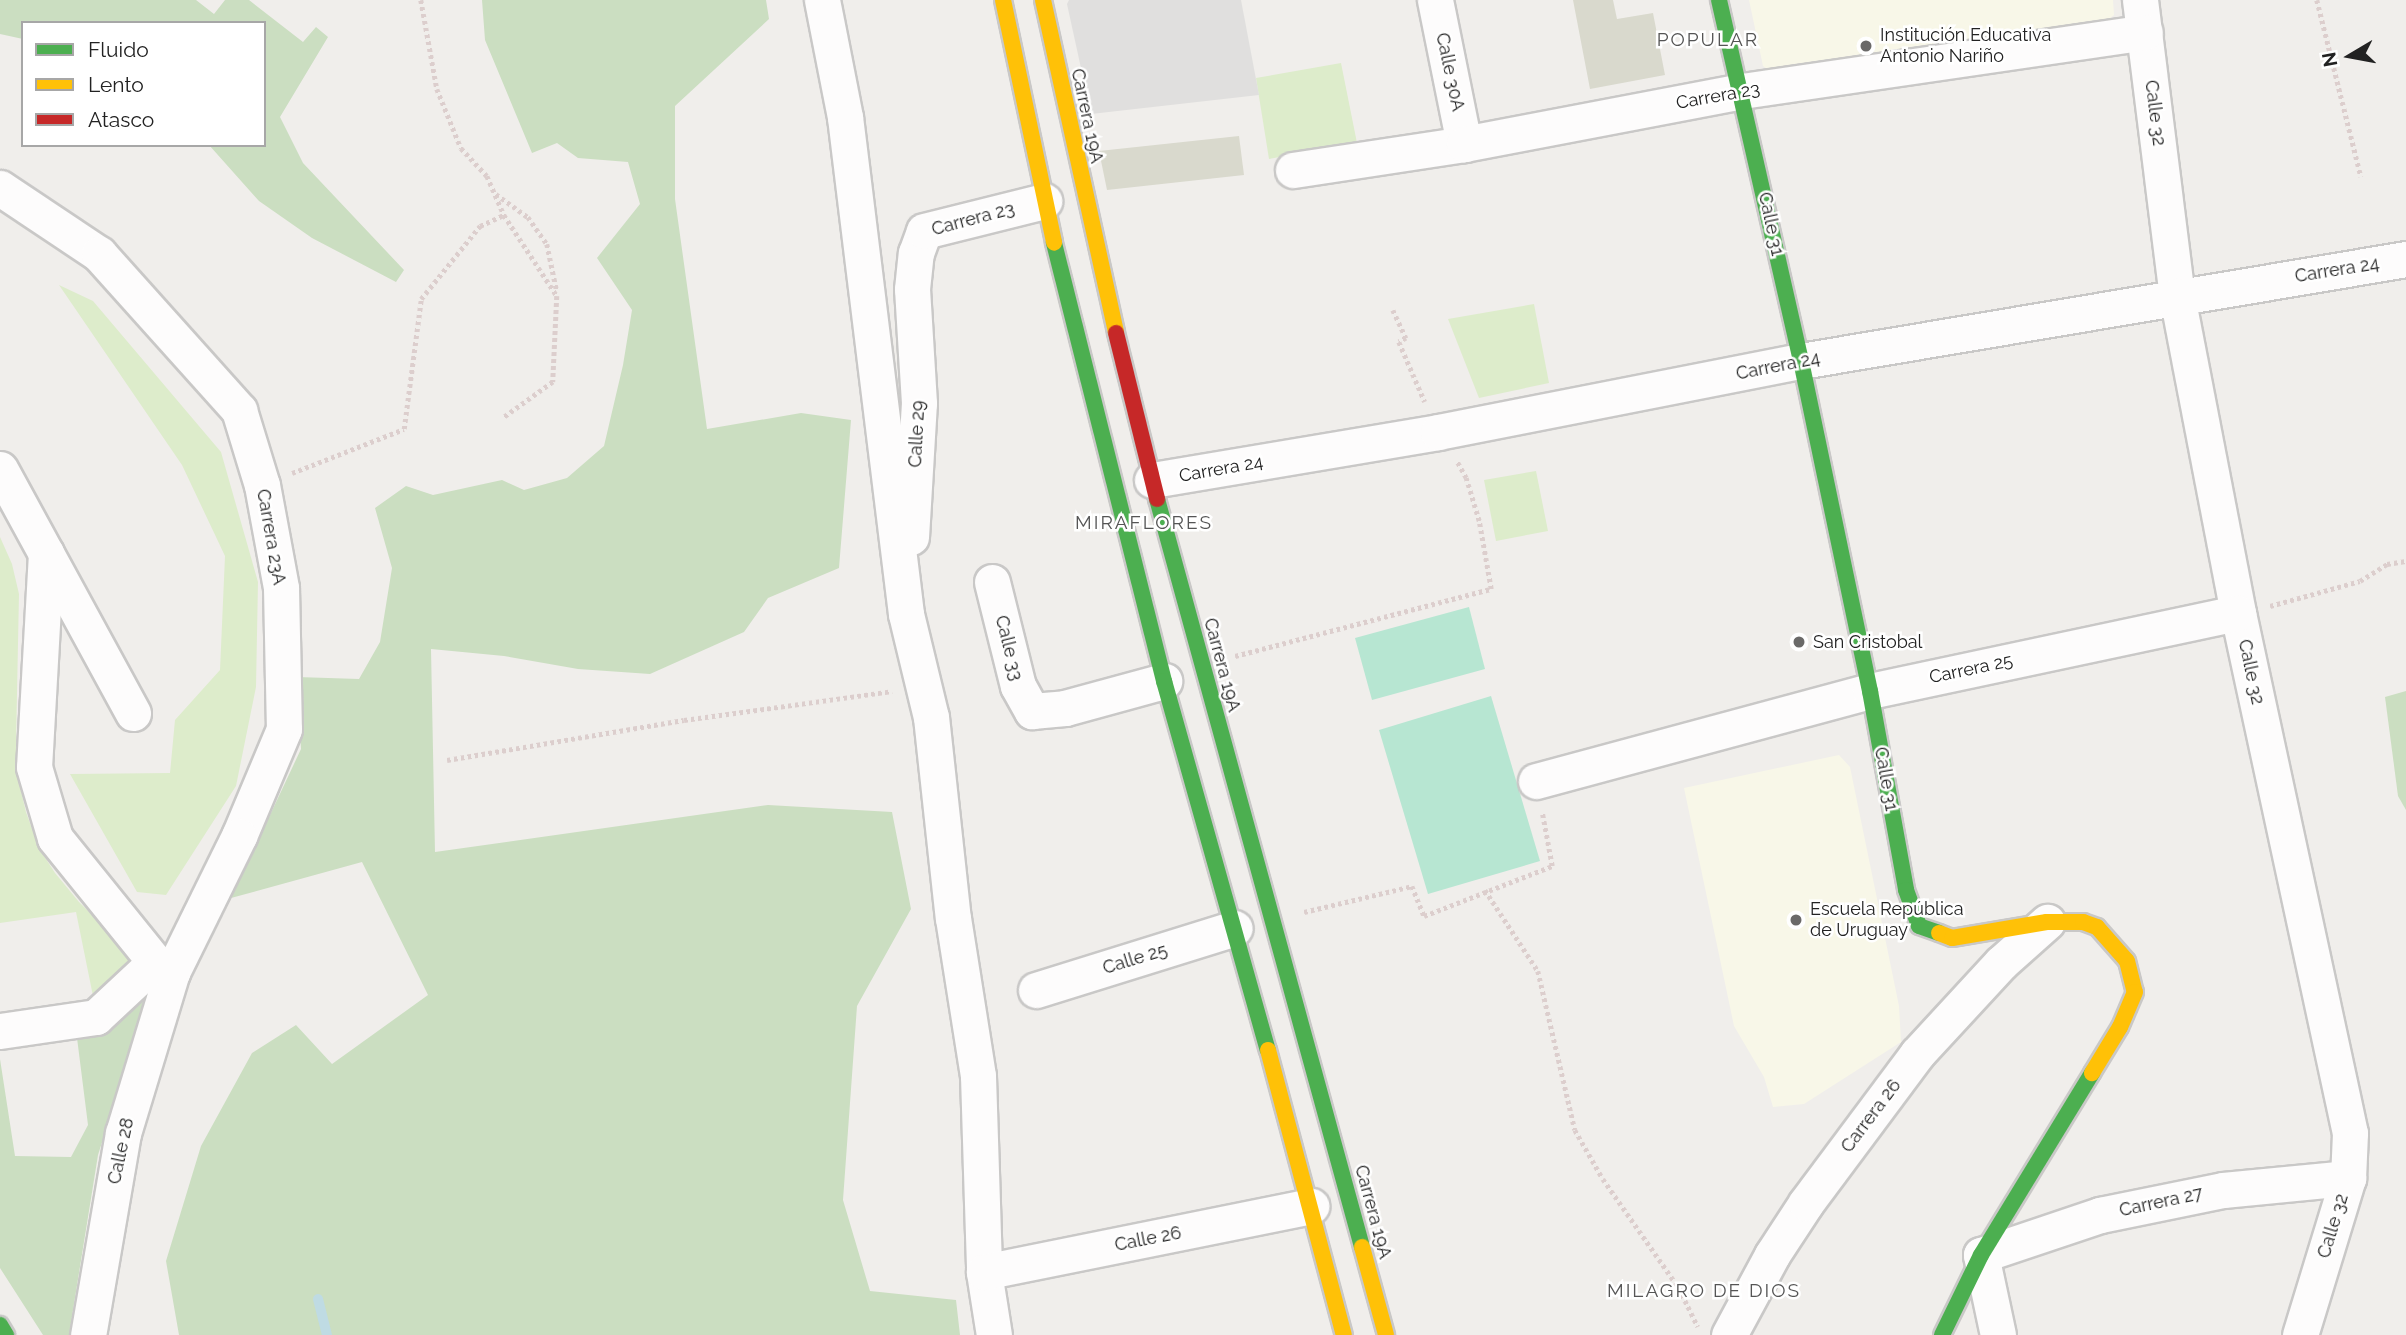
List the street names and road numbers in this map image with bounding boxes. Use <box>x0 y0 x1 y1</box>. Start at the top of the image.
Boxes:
street label: Calle 30A <box>1431 31 1469 113</box>
street label: Carrera 19A <box>1066 67 1108 165</box>
street label: Carrera 23 <box>1674 78 1762 114</box>
street label: Calle 32 <box>2140 79 2170 147</box>
street label: Calle 31 <box>1754 190 1788 258</box>
street label: Carrera 23 <box>929 198 1017 240</box>
street label: Carrera 24 <box>2293 253 2381 287</box>
street label: Carrera 24 <box>1734 347 1822 385</box>
street label: Calle 29 <box>904 400 930 468</box>
street label: Carrera 24 <box>1177 451 1265 487</box>
street label: Carrera 23A <box>252 487 290 587</box>
street label: Calle 33 <box>990 613 1028 683</box>
street label: Carrera 19A <box>1199 616 1245 714</box>
street label: Calle 32 <box>2234 637 2268 707</box>
street label: Carrera 25 <box>1927 650 2015 688</box>
street label: Calle 31 <box>1870 745 1902 813</box>
street label: Calle 25 <box>1100 939 1170 979</box>
street label: Carrera 26 <box>1837 1075 1905 1157</box>
street label: Calle 28 <box>103 1116 139 1186</box>
street label: Carrera 19A <box>1350 1163 1396 1261</box>
street label: Carrera 27 <box>2117 1183 2205 1221</box>
street label: Calle 32 <box>2313 1191 2353 1261</box>
street label: Calle 26 <box>1113 1222 1183 1256</box>

